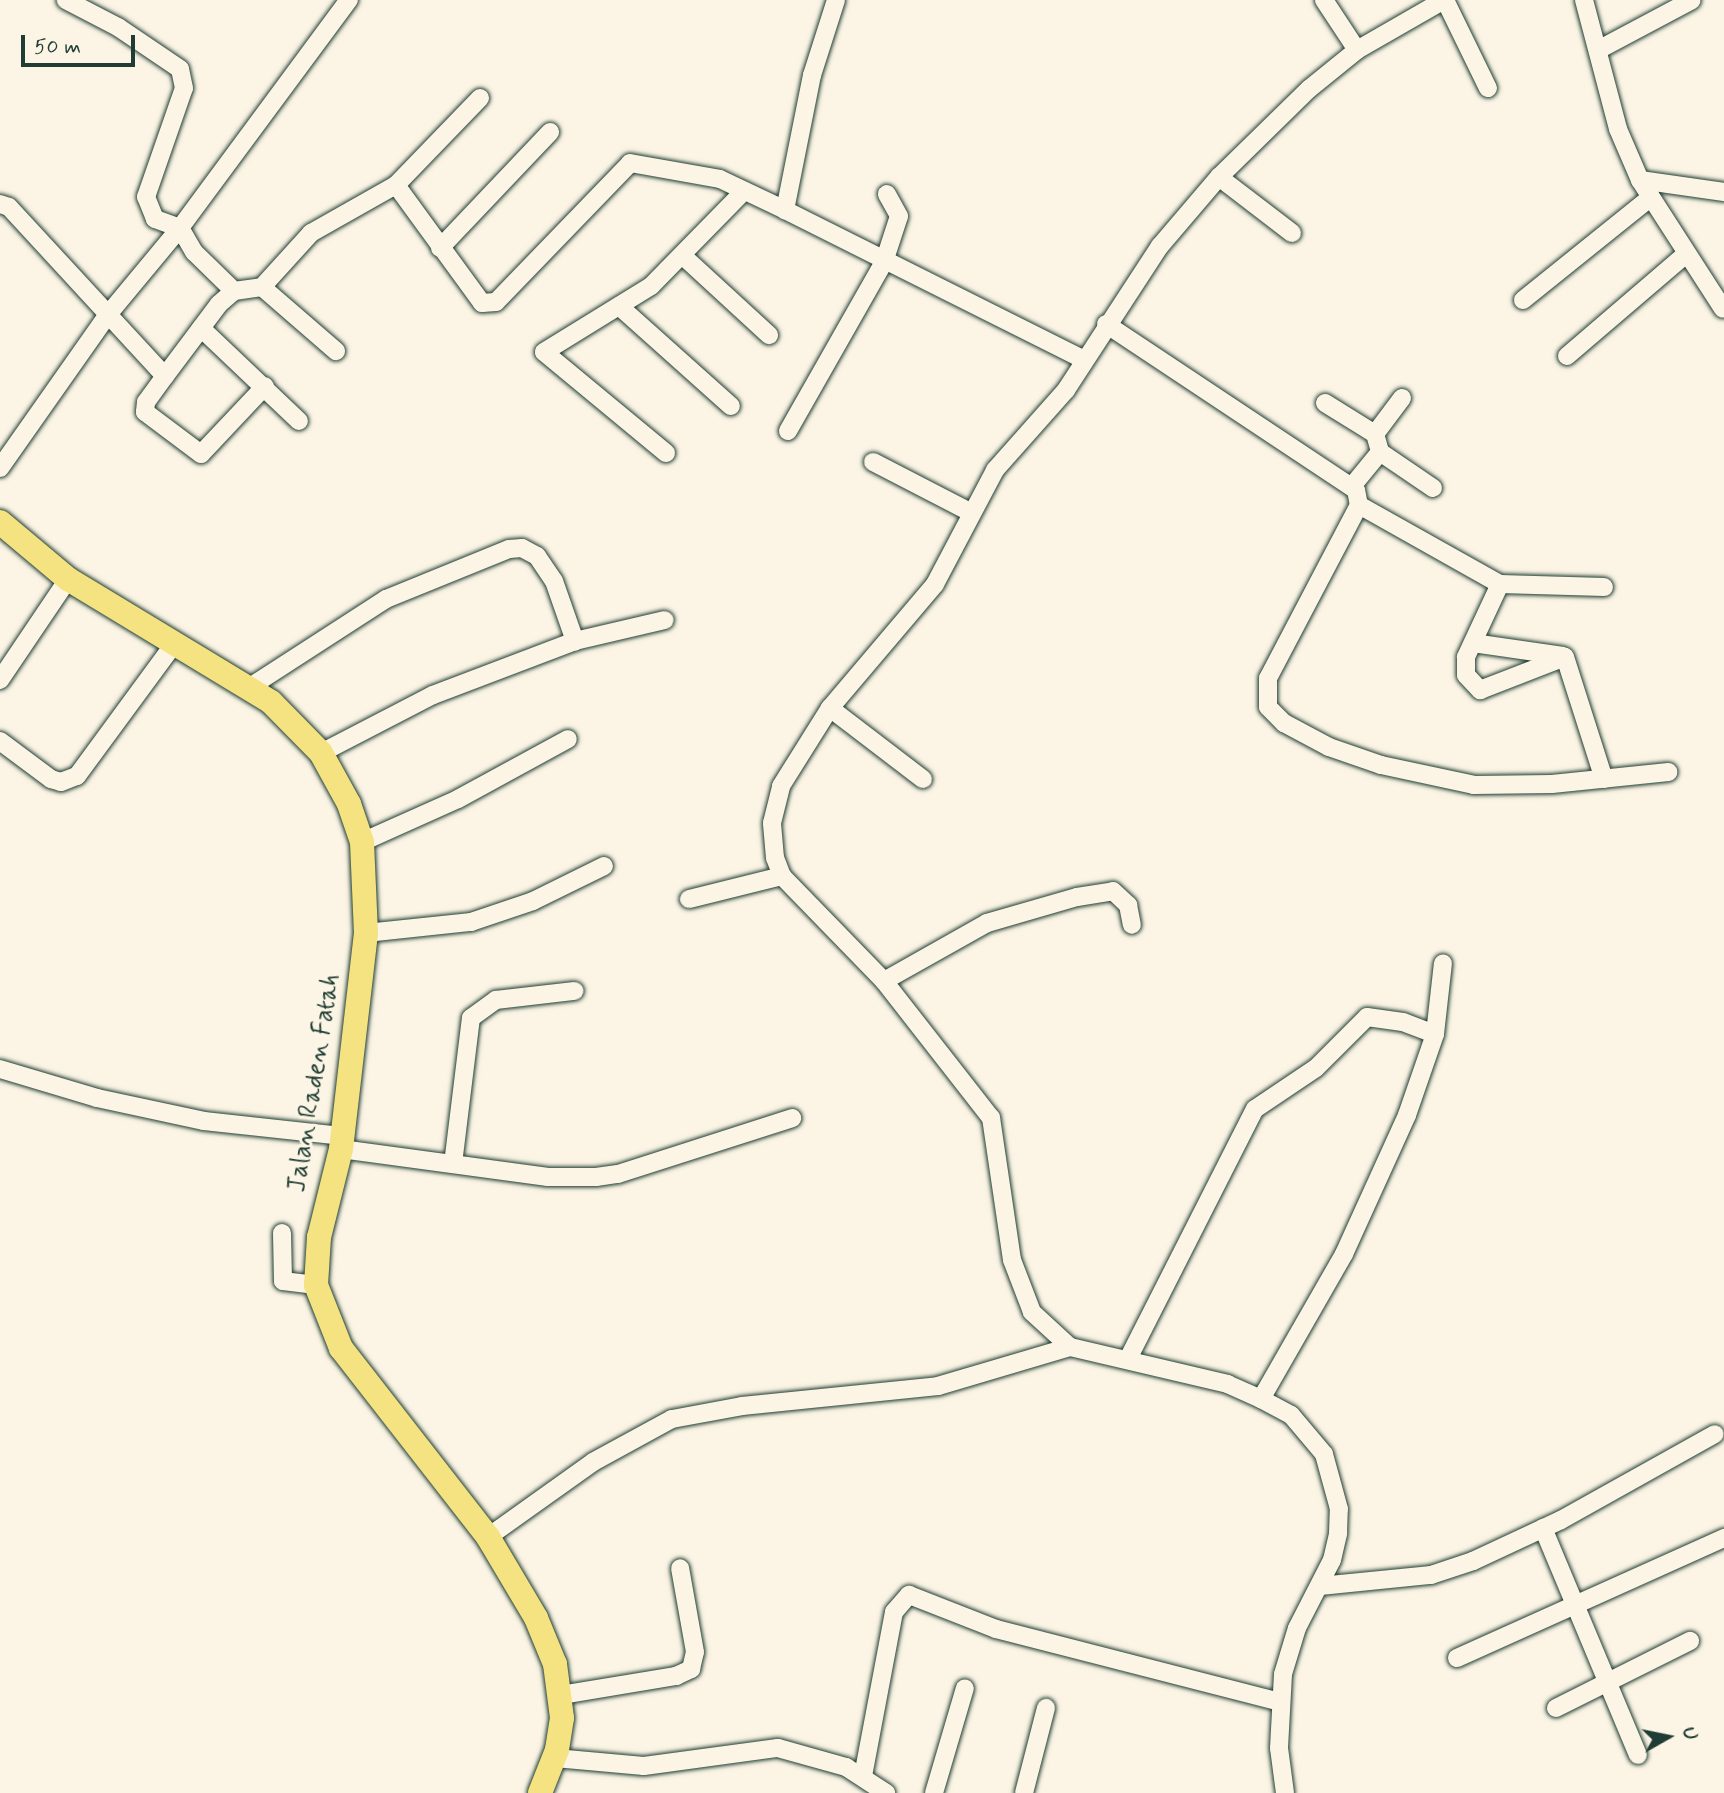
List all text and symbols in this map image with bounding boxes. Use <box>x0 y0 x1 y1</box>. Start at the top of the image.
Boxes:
scale bar <box>24 21 138 65</box>
text: 50 m <box>34 33 81 61</box>
street label: Jalan Raden Fatah <box>283 975 347 1191</box>
north arrow <box>1633 1702 1703 1772</box>
text: U <box>1676 1726 1703 1742</box>

